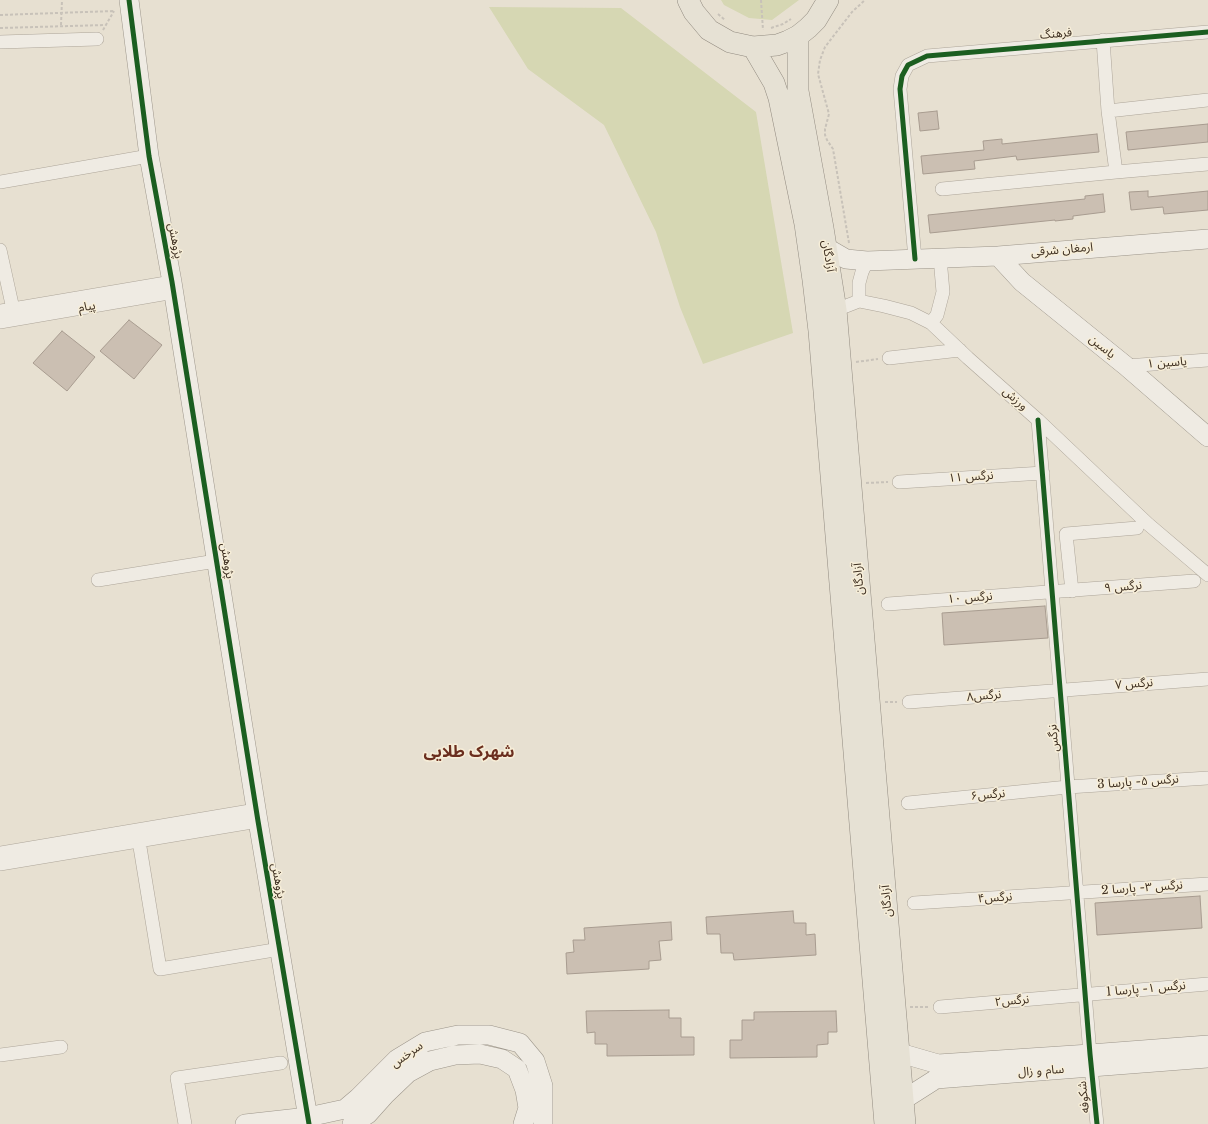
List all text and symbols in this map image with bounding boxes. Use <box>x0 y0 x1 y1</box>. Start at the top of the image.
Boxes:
street label: فرهنگ <box>1039 25 1073 43</box>
street label: پژوهش <box>165 222 185 260</box>
street label: آزادگان <box>818 239 838 273</box>
street label: ارمغان شرقی <box>1030 240 1094 260</box>
street label: پیام <box>77 298 97 316</box>
street label: یاسین <box>1086 332 1118 362</box>
street label: یاسین ۱ <box>1147 354 1187 372</box>
street label: ورزش <box>1000 384 1030 414</box>
street label: نرگس ۱۱ <box>948 468 994 486</box>
street label: پژوهش <box>217 542 237 580</box>
street label: آزادگان <box>850 562 868 596</box>
street label: نرگس ۹ <box>1103 578 1143 596</box>
street label: نرگس ۱۰ <box>947 589 993 607</box>
street label: نرگس ۷ <box>1115 675 1153 693</box>
street label: نرگس۸ <box>966 687 1002 705</box>
street label: نرگس <box>1046 724 1062 752</box>
district label: شهرک طلایی <box>424 742 514 762</box>
street label: نرگس ۵- پارسا 3 <box>1097 772 1179 792</box>
street label: نرگس۶ <box>970 786 1006 804</box>
street label: پژوهش <box>268 862 288 900</box>
street label: نرگس ۳- پارسا 2 <box>1101 878 1183 898</box>
street label: آزادگان <box>878 884 896 918</box>
street label: نرگس۴ <box>977 890 1013 906</box>
street label: نرگس ۱- پارسا 1 <box>1106 978 1186 1000</box>
street label: نرگس۲ <box>994 992 1030 1010</box>
street label: سرخس <box>388 1039 426 1071</box>
street label: سام و زال <box>1017 1062 1065 1080</box>
street label: شکوفه <box>1075 1080 1093 1114</box>

